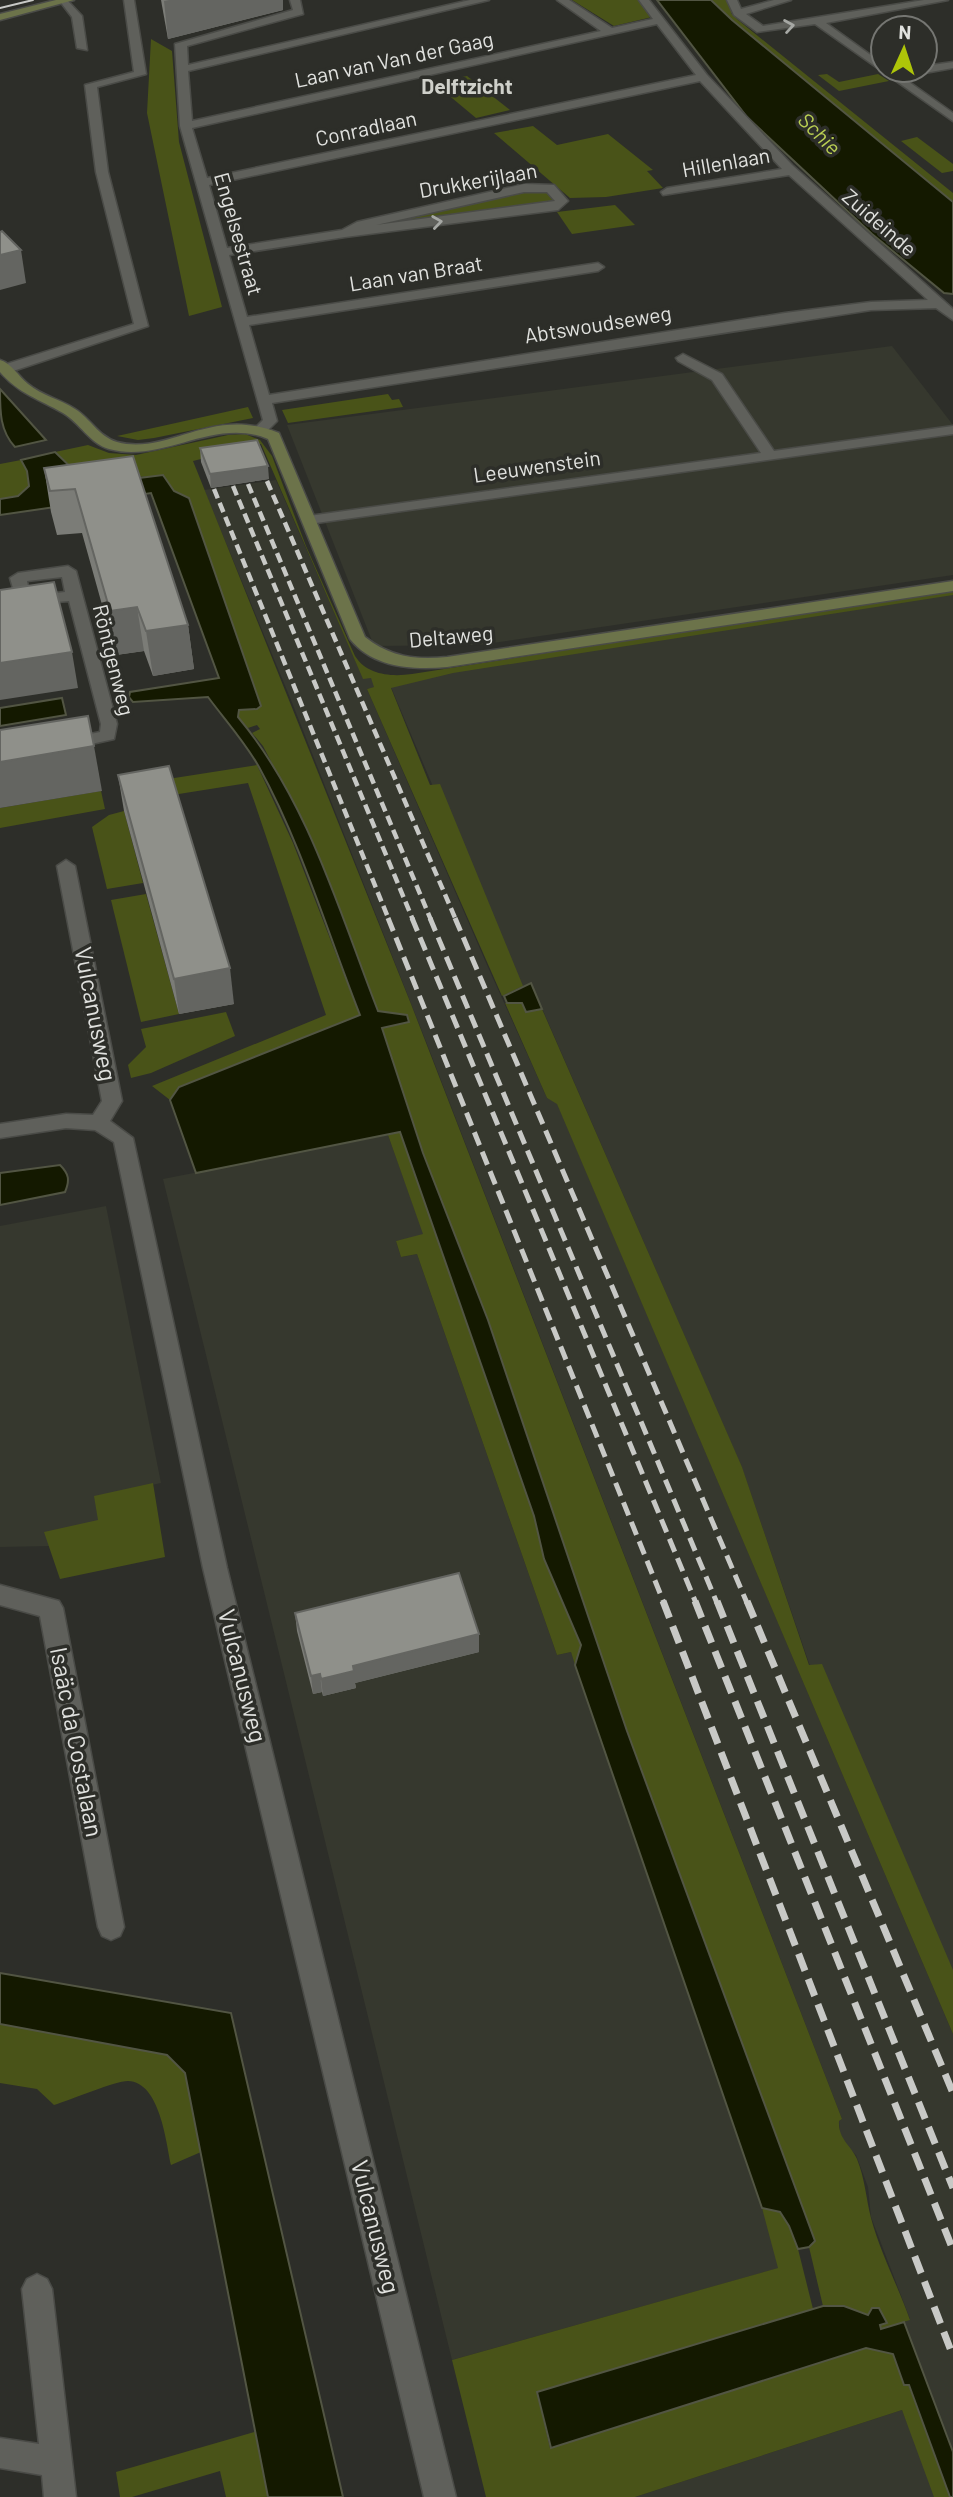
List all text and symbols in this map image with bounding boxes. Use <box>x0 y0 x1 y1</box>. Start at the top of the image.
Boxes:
north arrow <box>869 14 939 84</box>
one-way arrow <box>783 19 795 34</box>
text: N <box>898 20 912 43</box>
street label: Laan van Van der Gaag <box>292 25 495 92</box>
district label: Delftzicht <box>421 73 513 98</box>
street label: Conradlaan <box>313 105 419 150</box>
water label: Schie <box>794 107 846 159</box>
street label: Hillenlaan <box>680 141 772 182</box>
street label: Drukkerijlaan <box>417 157 539 202</box>
street label: Engelsestraat <box>210 169 269 298</box>
street label: Zuideinde <box>838 183 922 261</box>
one-way arrow <box>431 215 443 230</box>
street label: Laan van Braat <box>347 250 484 295</box>
street label: Abtswoudseweg <box>522 300 673 347</box>
street label: Leeuwenstein <box>472 444 602 487</box>
street label: Röntgenweg <box>89 601 140 718</box>
street label: Deltaweg <box>408 619 494 652</box>
street label: Vulcanusweg <box>69 944 124 1083</box>
street label: Vulcanusweg <box>213 1606 274 1745</box>
street label: Isaäc da Costalaan <box>45 1644 110 1839</box>
street label: Vulcanusweg <box>346 2157 407 2296</box>

